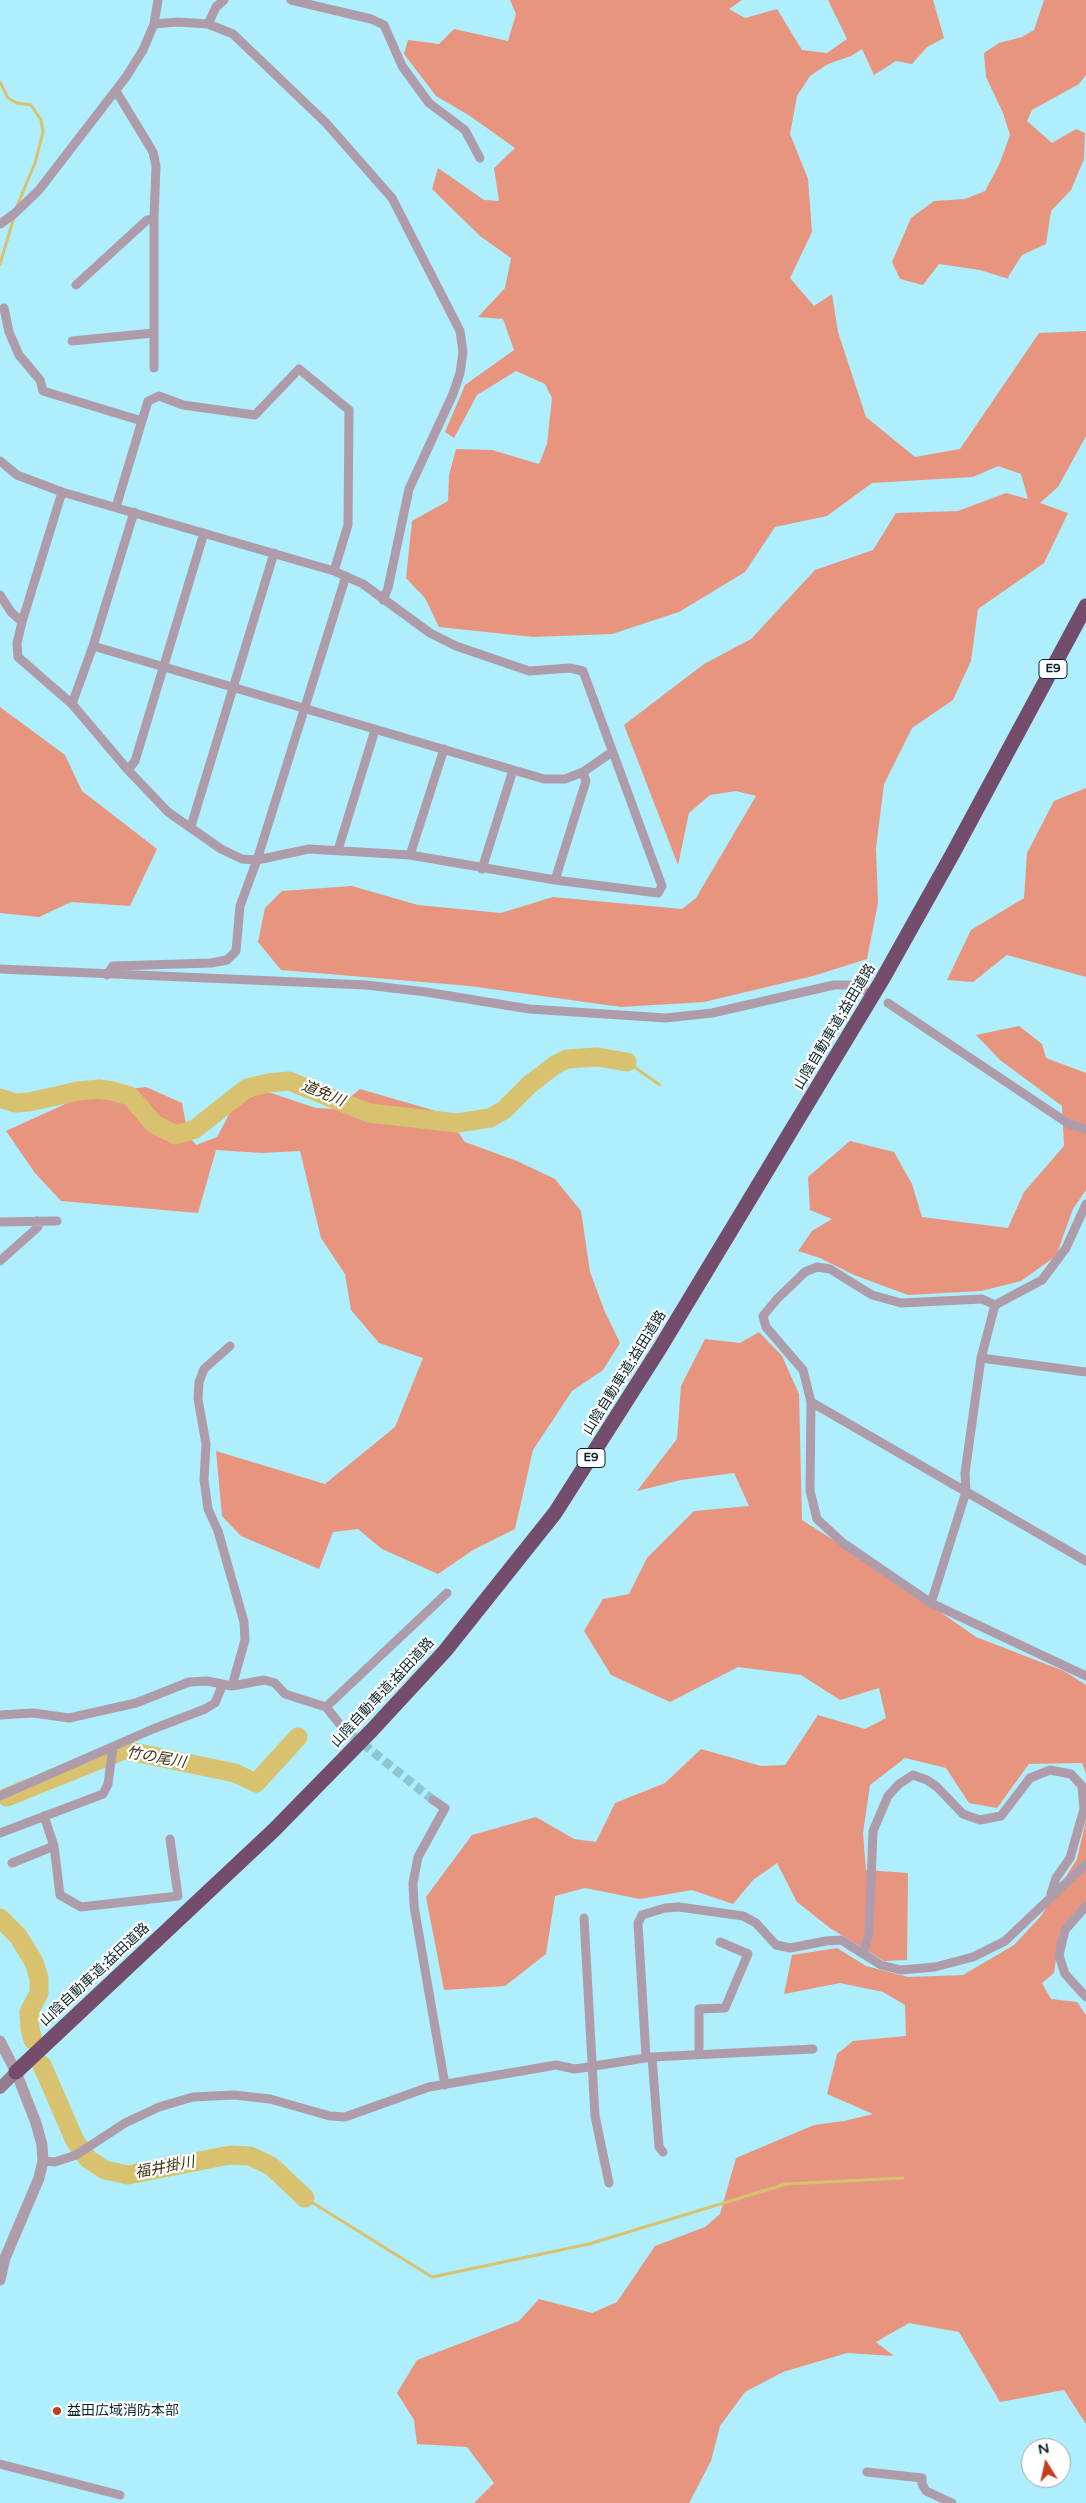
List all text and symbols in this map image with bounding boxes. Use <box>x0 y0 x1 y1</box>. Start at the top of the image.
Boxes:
road number: E9 <box>1039 660 1067 679</box>
street label: 山陰自動車道;益田道路 <box>791 961 879 1093</box>
water label: 道免川 <box>299 1077 347 1111</box>
street label: 山陰自動車道;益田道路 <box>580 1308 670 1438</box>
road number: E9 <box>577 1449 605 1468</box>
street label: 山陰自動車道;益田道路 <box>328 1635 438 1751</box>
water label: 竹の尾川 <box>125 1744 187 1772</box>
street label: 山陰自動車道;益田道路 <box>37 1920 153 2030</box>
water label: 福井掛川 <box>134 2153 196 2183</box>
place label: 益田広域消防本部 <box>67 2403 179 2419</box>
marker: 益田広域消防本部 <box>51 2405 63 2417</box>
north arrow <box>1021 2438 1071 2488</box>
text: N <box>1036 2439 1050 2458</box>

